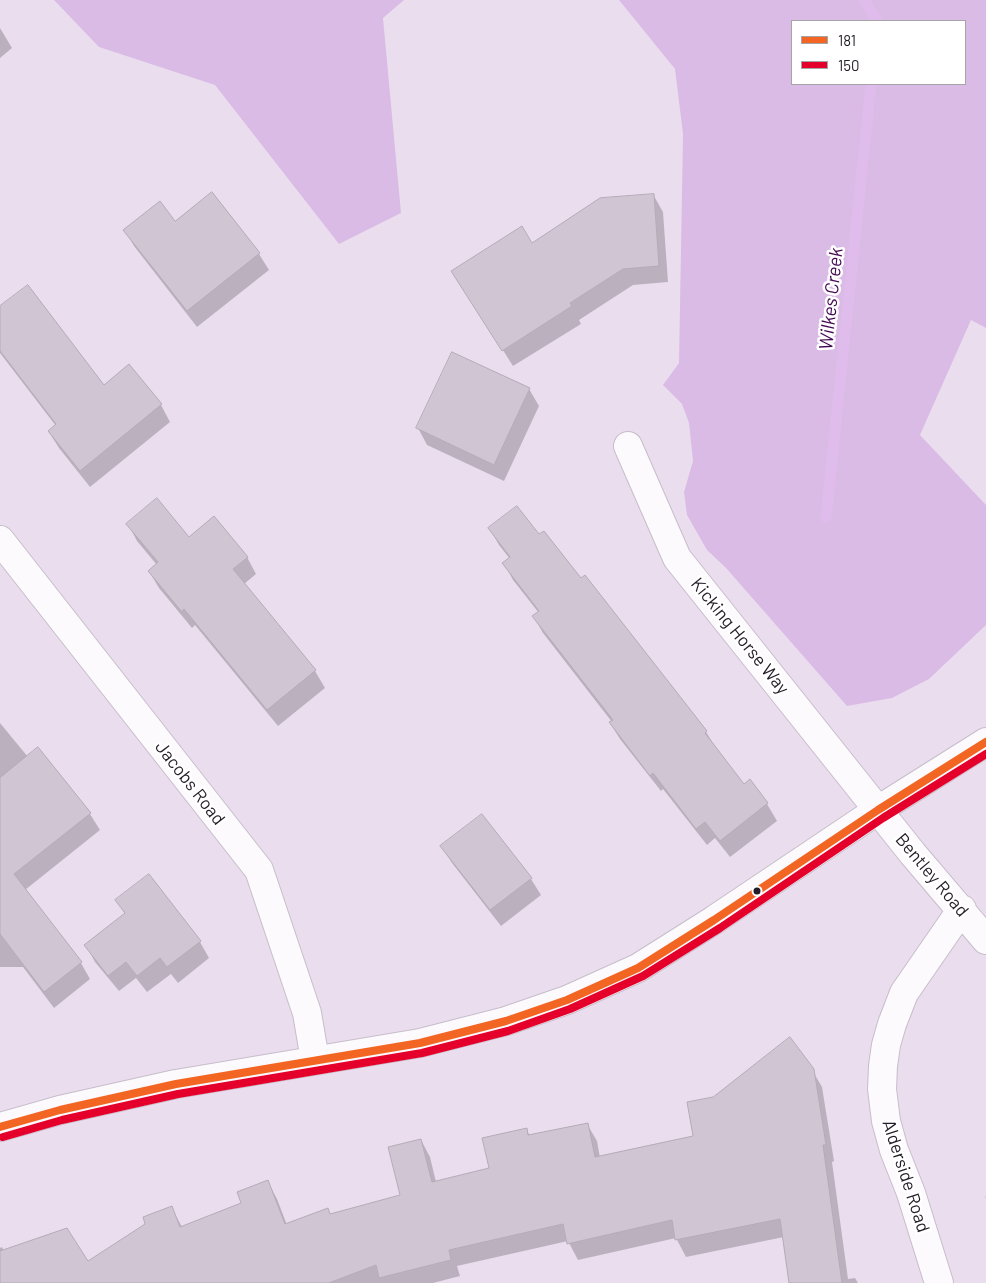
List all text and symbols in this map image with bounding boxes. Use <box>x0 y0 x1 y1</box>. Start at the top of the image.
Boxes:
legend <box>791 20 966 85</box>
text: 181 <box>838 31 856 49</box>
text: 150 <box>838 56 859 74</box>
water label: Wilkes Creek <box>814 247 848 351</box>
street label: Kicking Horse Way <box>686 573 794 699</box>
street label: Jacobs Road <box>151 737 229 829</box>
street label: Bentley Road <box>891 829 973 921</box>
unlabelled marker <box>752 886 762 896</box>
street label: Alderside Road <box>878 1117 934 1235</box>

